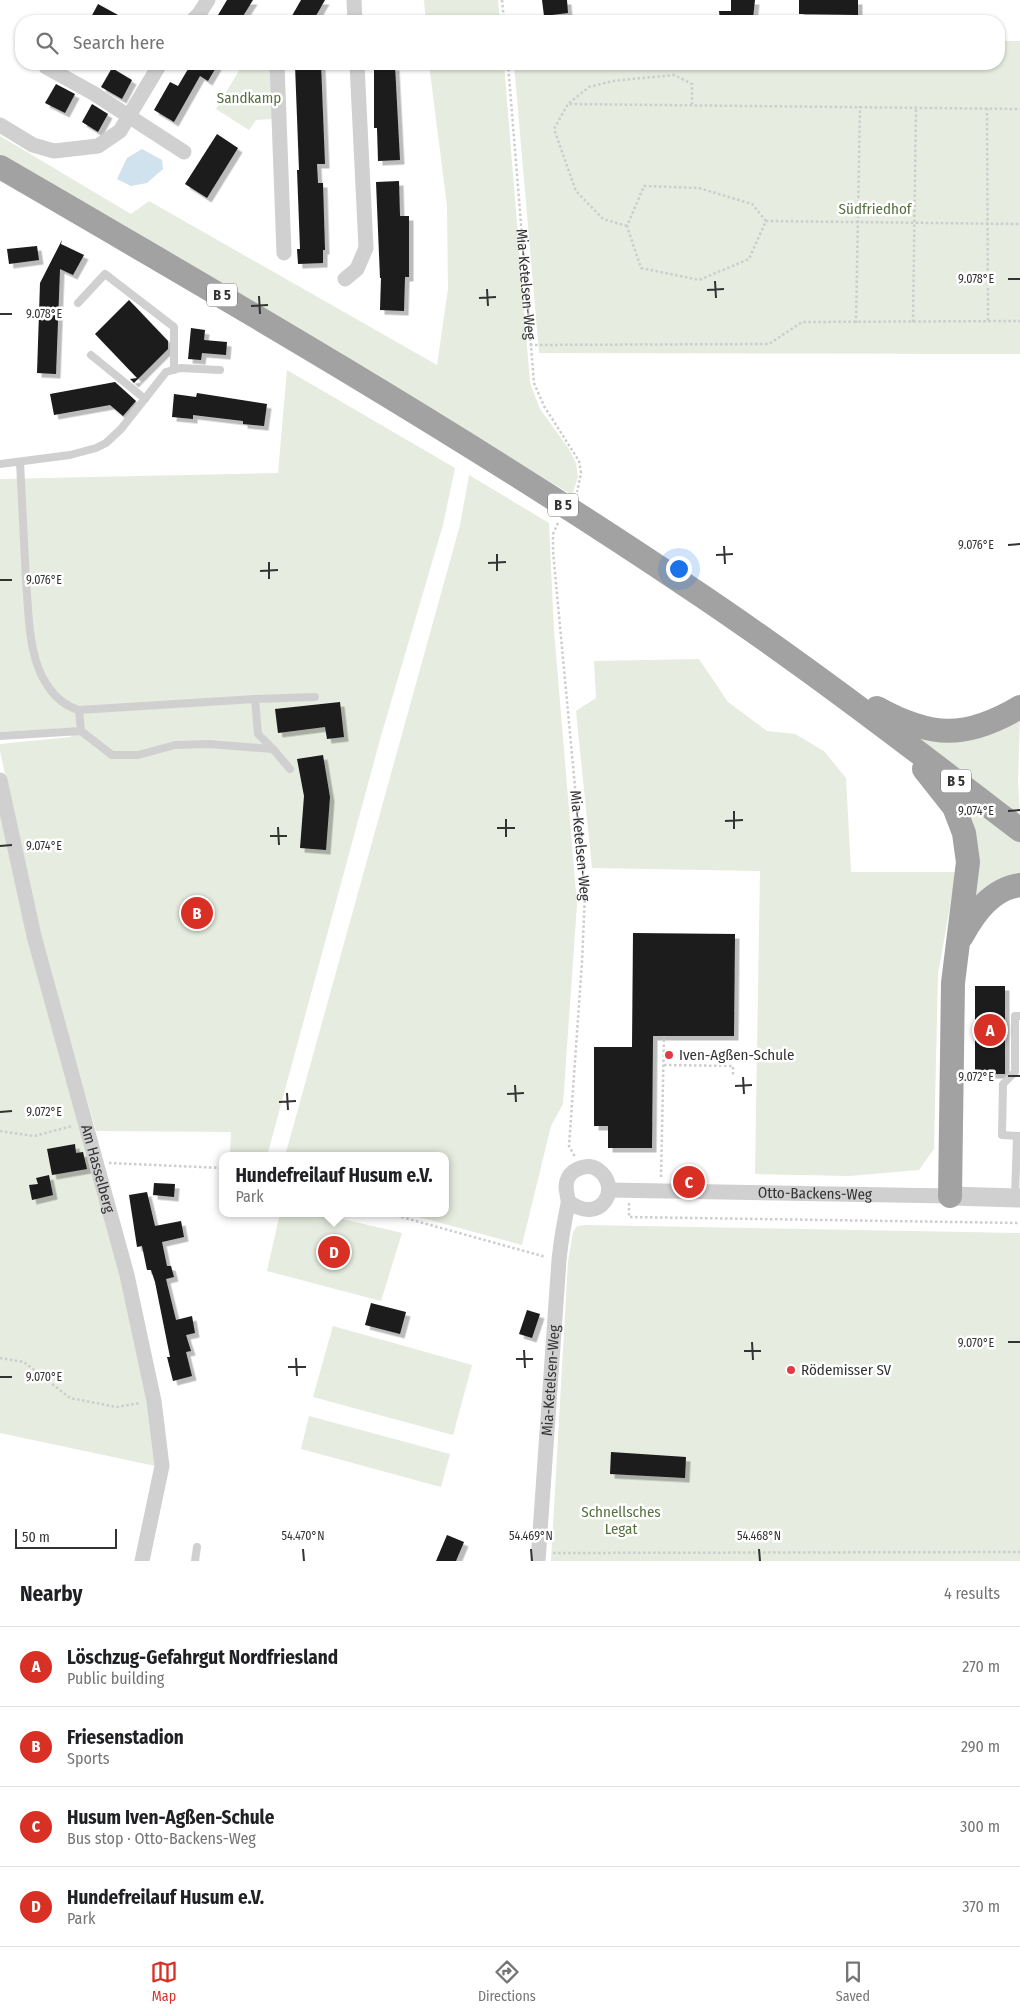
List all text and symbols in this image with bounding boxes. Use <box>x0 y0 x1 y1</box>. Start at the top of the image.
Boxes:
search box <box>15 15 1005 70</box>
icon: search <box>33 29 61 57</box>
text: Search here <box>73 31 165 54</box>
park label: Sandkamp <box>217 89 281 107</box>
park label: Südfriedhof <box>839 200 913 218</box>
street label: Mia-Ketelsen-Weg <box>512 228 539 340</box>
text: 9.078°E <box>958 272 994 286</box>
road number: B 5 <box>207 284 237 306</box>
text: 9.078°E <box>26 307 62 321</box>
road number: B 5 <box>548 494 578 516</box>
text: 9.076°E <box>958 538 994 552</box>
your location <box>666 556 692 582</box>
text: 9.076°E <box>26 573 62 587</box>
road number: B 5 <box>941 769 971 792</box>
street label: Mia-Ketelsen-Weg <box>566 789 594 901</box>
text: 9.074°E <box>958 804 994 818</box>
text: 9.074°E <box>26 839 62 853</box>
pin: B <box>181 894 213 932</box>
pin: A <box>974 1011 1006 1049</box>
place label: Iven-Agßen-Schule <box>679 1046 794 1064</box>
marker: Iven-Agßen-Schule <box>663 1049 675 1061</box>
text: 9.072°E <box>958 1070 994 1084</box>
text: 9.072°E <box>26 1105 62 1119</box>
street label: Am Hasselberg <box>77 1123 119 1215</box>
popup <box>219 1152 449 1217</box>
pin: C <box>673 1163 705 1201</box>
text: Hundefreilauf Husum e.V. <box>235 1164 433 1187</box>
street label: Otto-Backens-Weg <box>758 1184 872 1204</box>
text: Park <box>235 1187 264 1206</box>
pin: D <box>318 1233 350 1271</box>
street label: Mia-Ketelsen-Weg <box>538 1324 563 1437</box>
text: 9.070°E <box>958 1336 995 1350</box>
place label: Rödemisser SV <box>801 1361 892 1379</box>
marker: Rödemisser SV <box>785 1364 797 1376</box>
text: 9.070°E <box>26 1370 63 1384</box>
park label: Schnellsches Legat <box>581 1503 661 1538</box>
scale bar <box>15 1526 118 1549</box>
text: 50 m <box>22 1529 50 1546</box>
text: 54.470°N <box>282 1529 324 1543</box>
text: 54.469°N <box>509 1529 553 1543</box>
text: 54.468°N <box>737 1529 781 1543</box>
text: Nearby <box>20 1581 82 1607</box>
text: 4 results <box>944 1584 1000 1603</box>
text: Löschzug-Gefahrgut Nordfriesland <box>67 1646 338 1669</box>
text: A <box>32 1657 40 1676</box>
text: 270 m <box>962 1657 1000 1676</box>
text: Public building <box>67 1669 164 1688</box>
text: Friesenstadion <box>67 1726 184 1749</box>
text: B <box>32 1737 40 1756</box>
text: 290 m <box>961 1737 1000 1756</box>
text: Sports <box>67 1749 110 1768</box>
text: Husum Iven-Agßen-Schule <box>67 1806 274 1829</box>
text: C <box>32 1817 40 1836</box>
text: 300 m <box>960 1817 1000 1836</box>
text: Bus stop · Otto-Backens-Weg <box>67 1829 256 1848</box>
text: Hundefreilauf Husum e.V. <box>67 1886 264 1909</box>
text: D <box>31 1897 41 1916</box>
text: 370 m <box>962 1897 1000 1916</box>
text: Park <box>67 1909 95 1928</box>
tab: Map <box>150 1958 178 2005</box>
tab: Directions <box>478 1958 536 2005</box>
tab: Saved <box>836 1958 870 2005</box>

